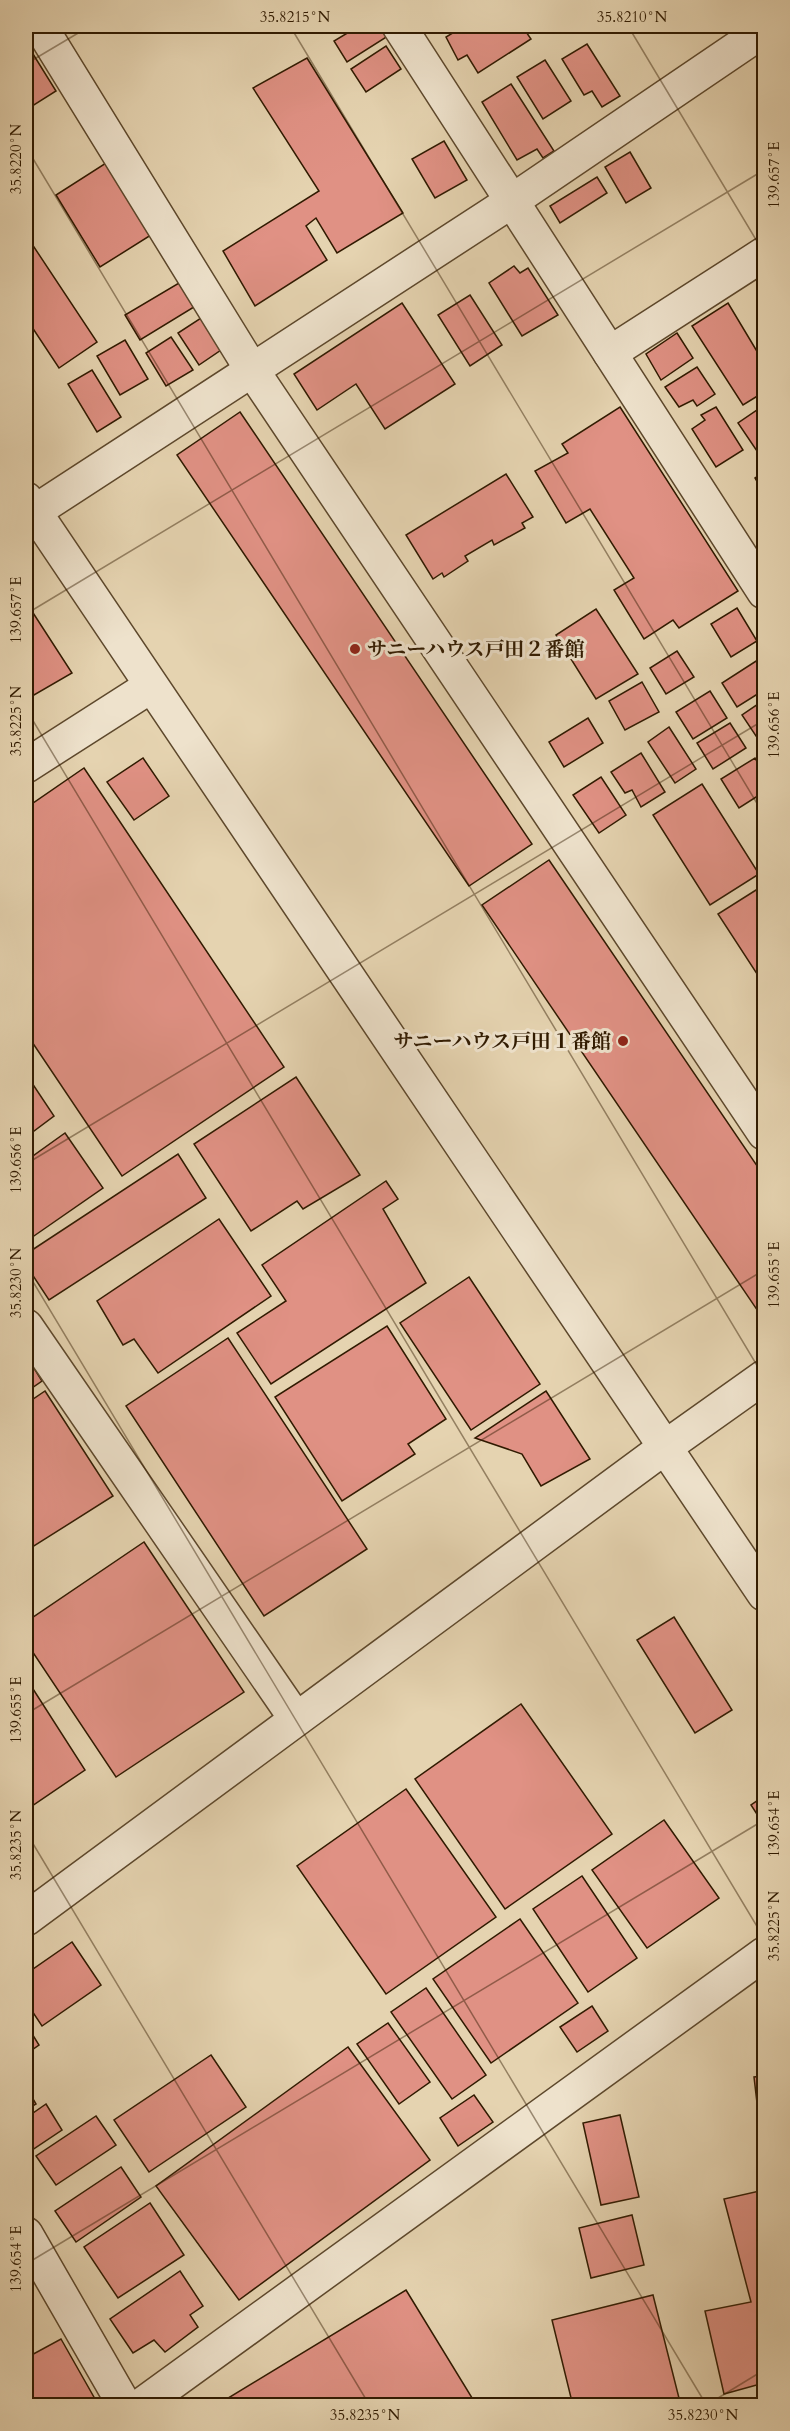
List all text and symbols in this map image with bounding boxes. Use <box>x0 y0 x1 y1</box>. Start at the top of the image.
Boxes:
text: 35.8215°N <box>260 7 330 27</box>
text: 35.8210°N <box>597 7 667 27</box>
text: 35.8220°N <box>6 124 26 194</box>
text: 139.657°E <box>764 142 784 208</box>
text: 139.657°E <box>6 577 26 643</box>
place label: サニーハウス戸田２番館 <box>367 636 585 663</box>
marker: サニーハウス戸田２番館 <box>348 642 362 656</box>
text: 35.8225°N <box>6 686 26 756</box>
text: 139.656°E <box>764 692 784 758</box>
place label: サニーハウス戸田１番館 <box>393 1028 611 1055</box>
marker: サニーハウス戸田１番館 <box>616 1034 630 1048</box>
text: 139.656°E <box>6 1127 26 1193</box>
text: 139.655°E <box>764 1242 784 1308</box>
text: 35.8230°N <box>6 1248 26 1318</box>
text: 139.655°E <box>6 1677 26 1743</box>
text: 139.654°E <box>764 1791 784 1857</box>
text: 35.8235°N <box>6 1810 26 1880</box>
text: 35.8225°N <box>764 1891 784 1961</box>
text: 139.654°E <box>6 2226 26 2292</box>
text: 35.8235°N <box>330 2405 400 2425</box>
text: 35.8230°N <box>668 2405 738 2425</box>

